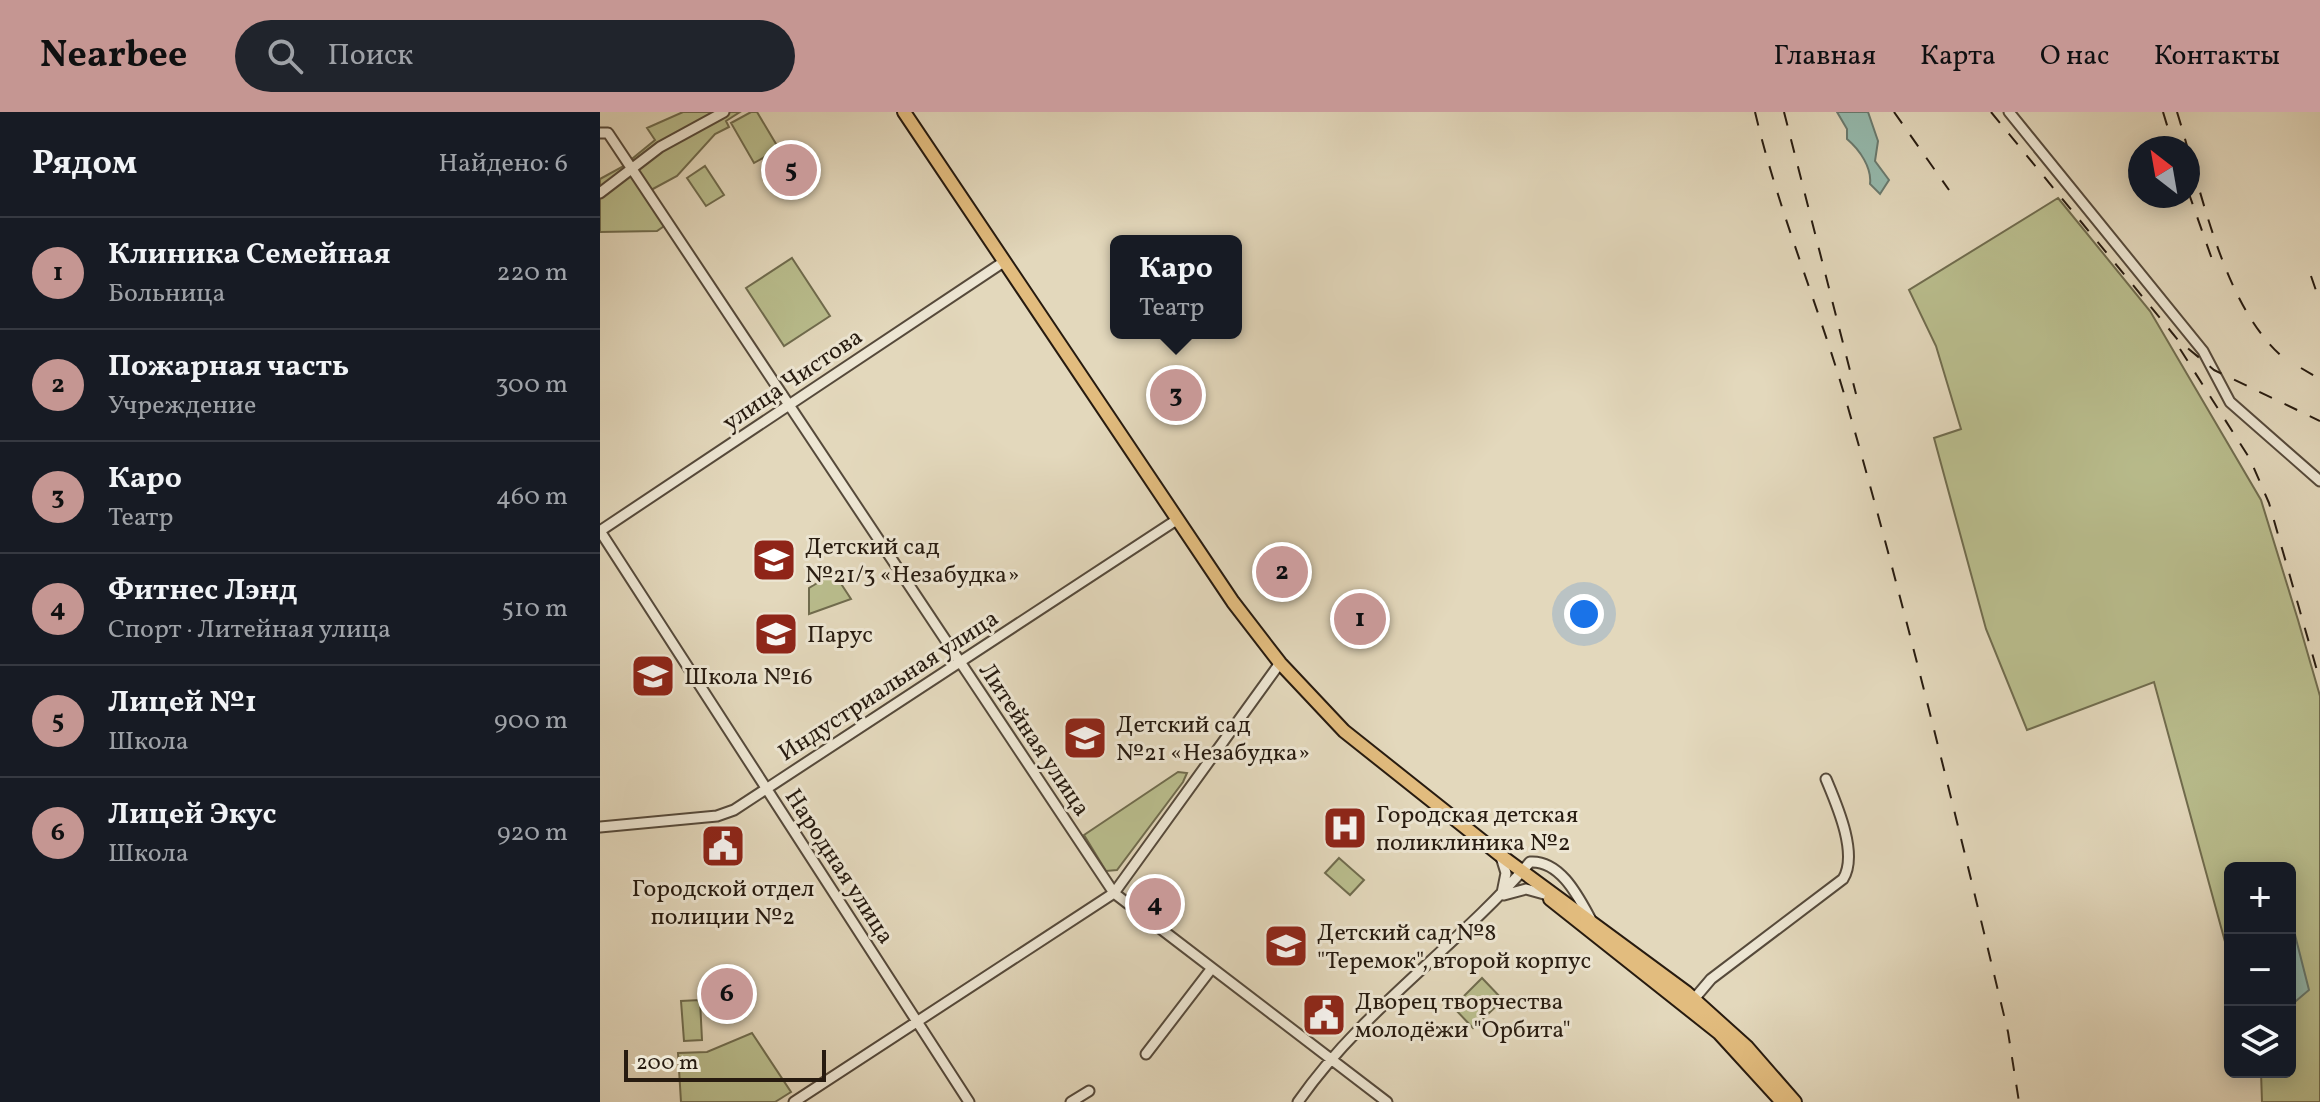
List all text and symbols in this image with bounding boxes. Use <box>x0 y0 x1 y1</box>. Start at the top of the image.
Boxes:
search box <box>235 20 795 92</box>
text: Nearbee <box>40 30 187 83</box>
icon: search <box>263 34 307 78</box>
text: Поиск <box>327 35 413 77</box>
text: Главная <box>1774 37 1876 76</box>
text: Карта <box>1920 37 1996 76</box>
text: О нас <box>2040 37 2110 76</box>
text: Контакты <box>2154 37 2280 76</box>
north arrow <box>2128 136 2200 208</box>
pin: 5 <box>765 140 817 200</box>
text: Рядом <box>32 141 137 188</box>
text: Найдено: 6 <box>438 146 568 182</box>
text: Клиника Семейная <box>108 234 391 276</box>
popup <box>1110 235 1242 339</box>
text: Каро <box>1139 248 1213 290</box>
text: 1 <box>53 255 63 291</box>
text: 220 m <box>496 255 568 291</box>
text: Больница <box>108 276 225 312</box>
text: Театр <box>1139 290 1204 326</box>
street label: улица Чистова <box>716 321 870 440</box>
text: Пожарная часть <box>108 346 349 388</box>
pin: 3 <box>1150 365 1202 425</box>
text: 2 <box>51 367 65 403</box>
text: 300 m <box>495 367 568 403</box>
text: Учреждение <box>108 388 256 424</box>
text: Каро <box>108 458 182 500</box>
text: 3 <box>51 479 65 515</box>
text: 460 m <box>496 479 568 515</box>
text: Театр <box>108 500 173 536</box>
place label: Детский сад №21/3 «Незабудка» <box>805 531 1019 593</box>
school or university icon: Детский сад №21/3 «Незабудка» <box>750 536 798 584</box>
pin: 2 <box>1256 542 1308 602</box>
text: Фитнес Лэнд <box>108 570 297 612</box>
pin: 1 <box>1334 589 1386 649</box>
text: 4 <box>50 591 66 627</box>
text: 510 m <box>502 591 568 627</box>
your location <box>1564 594 1604 634</box>
street label: Индустриальная улица <box>772 603 1006 771</box>
school or university icon: Парус <box>752 610 800 658</box>
text: Спорт · Литейная улица <box>108 612 391 648</box>
place label: Парус <box>807 619 873 653</box>
school or university icon: Школа №16 <box>629 652 677 700</box>
street label: Литейная улица <box>969 657 1097 824</box>
place label: Школа №16 <box>684 661 813 695</box>
text: Лицей №1 <box>108 682 257 724</box>
text: 5 <box>52 703 64 739</box>
text: 900 m <box>494 703 568 739</box>
place label: Детский сад №21 «Незабудка» <box>1116 709 1310 771</box>
school or university icon: Детский сад №21 «Незабудка» <box>1061 714 1109 762</box>
text: Школа <box>108 724 189 760</box>
street label: Народная улица <box>775 783 901 952</box>
text: Лицей Экус <box>108 794 276 836</box>
place label: Городская детская поликлиника №2 <box>1376 799 1578 861</box>
hospital icon: Городская детская поликлиника №2 <box>1321 804 1369 852</box>
text: 6 <box>51 815 65 851</box>
text: 920 m <box>497 815 568 851</box>
public building icon: Городской отдел полиции №2 <box>699 822 747 870</box>
text: Школа <box>108 836 189 872</box>
map controls <box>2224 862 2296 1078</box>
button: + <box>2224 862 2296 934</box>
place label: Городской отдел полиции №2 <box>632 873 814 935</box>
pin: 4 <box>1129 874 1181 934</box>
place label: Детский сад №8 "Теремок", второй корпус <box>1317 917 1591 979</box>
school or university icon: Детский сад №8 "Теремок", второй корпус <box>1262 922 1310 970</box>
button: − <box>2224 934 2296 1006</box>
pin: 6 <box>701 964 753 1024</box>
place label: Дворец творчества молодёжи "Орбита" <box>1355 986 1571 1048</box>
public building icon: Дворец творчества молодёжи "Орбита" <box>1300 991 1348 1039</box>
button: layers <box>2224 1006 2296 1078</box>
scale bar <box>624 1046 826 1082</box>
text: 200 m <box>636 1048 698 1079</box>

